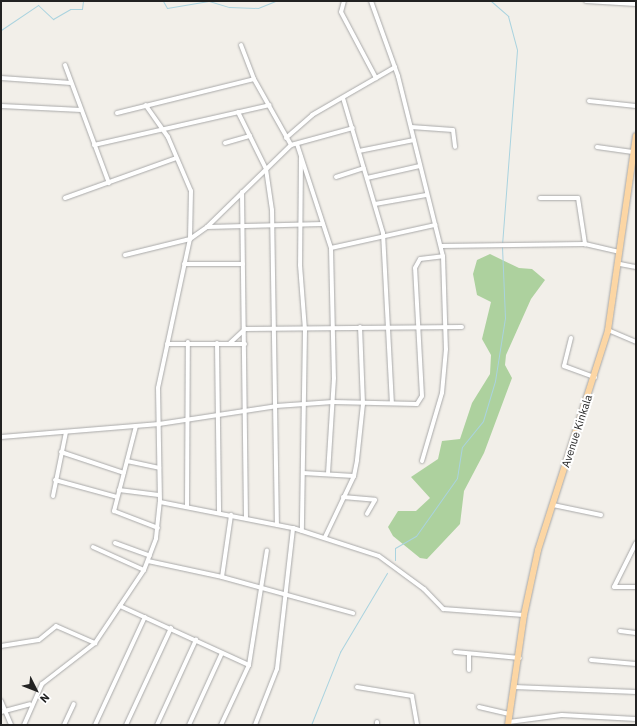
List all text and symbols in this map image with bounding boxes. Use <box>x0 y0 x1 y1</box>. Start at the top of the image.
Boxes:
street label: Avenue Kinkala <box>559 393 595 469</box>
north arrow <box>16 670 56 710</box>
text: N <box>37 690 53 706</box>

